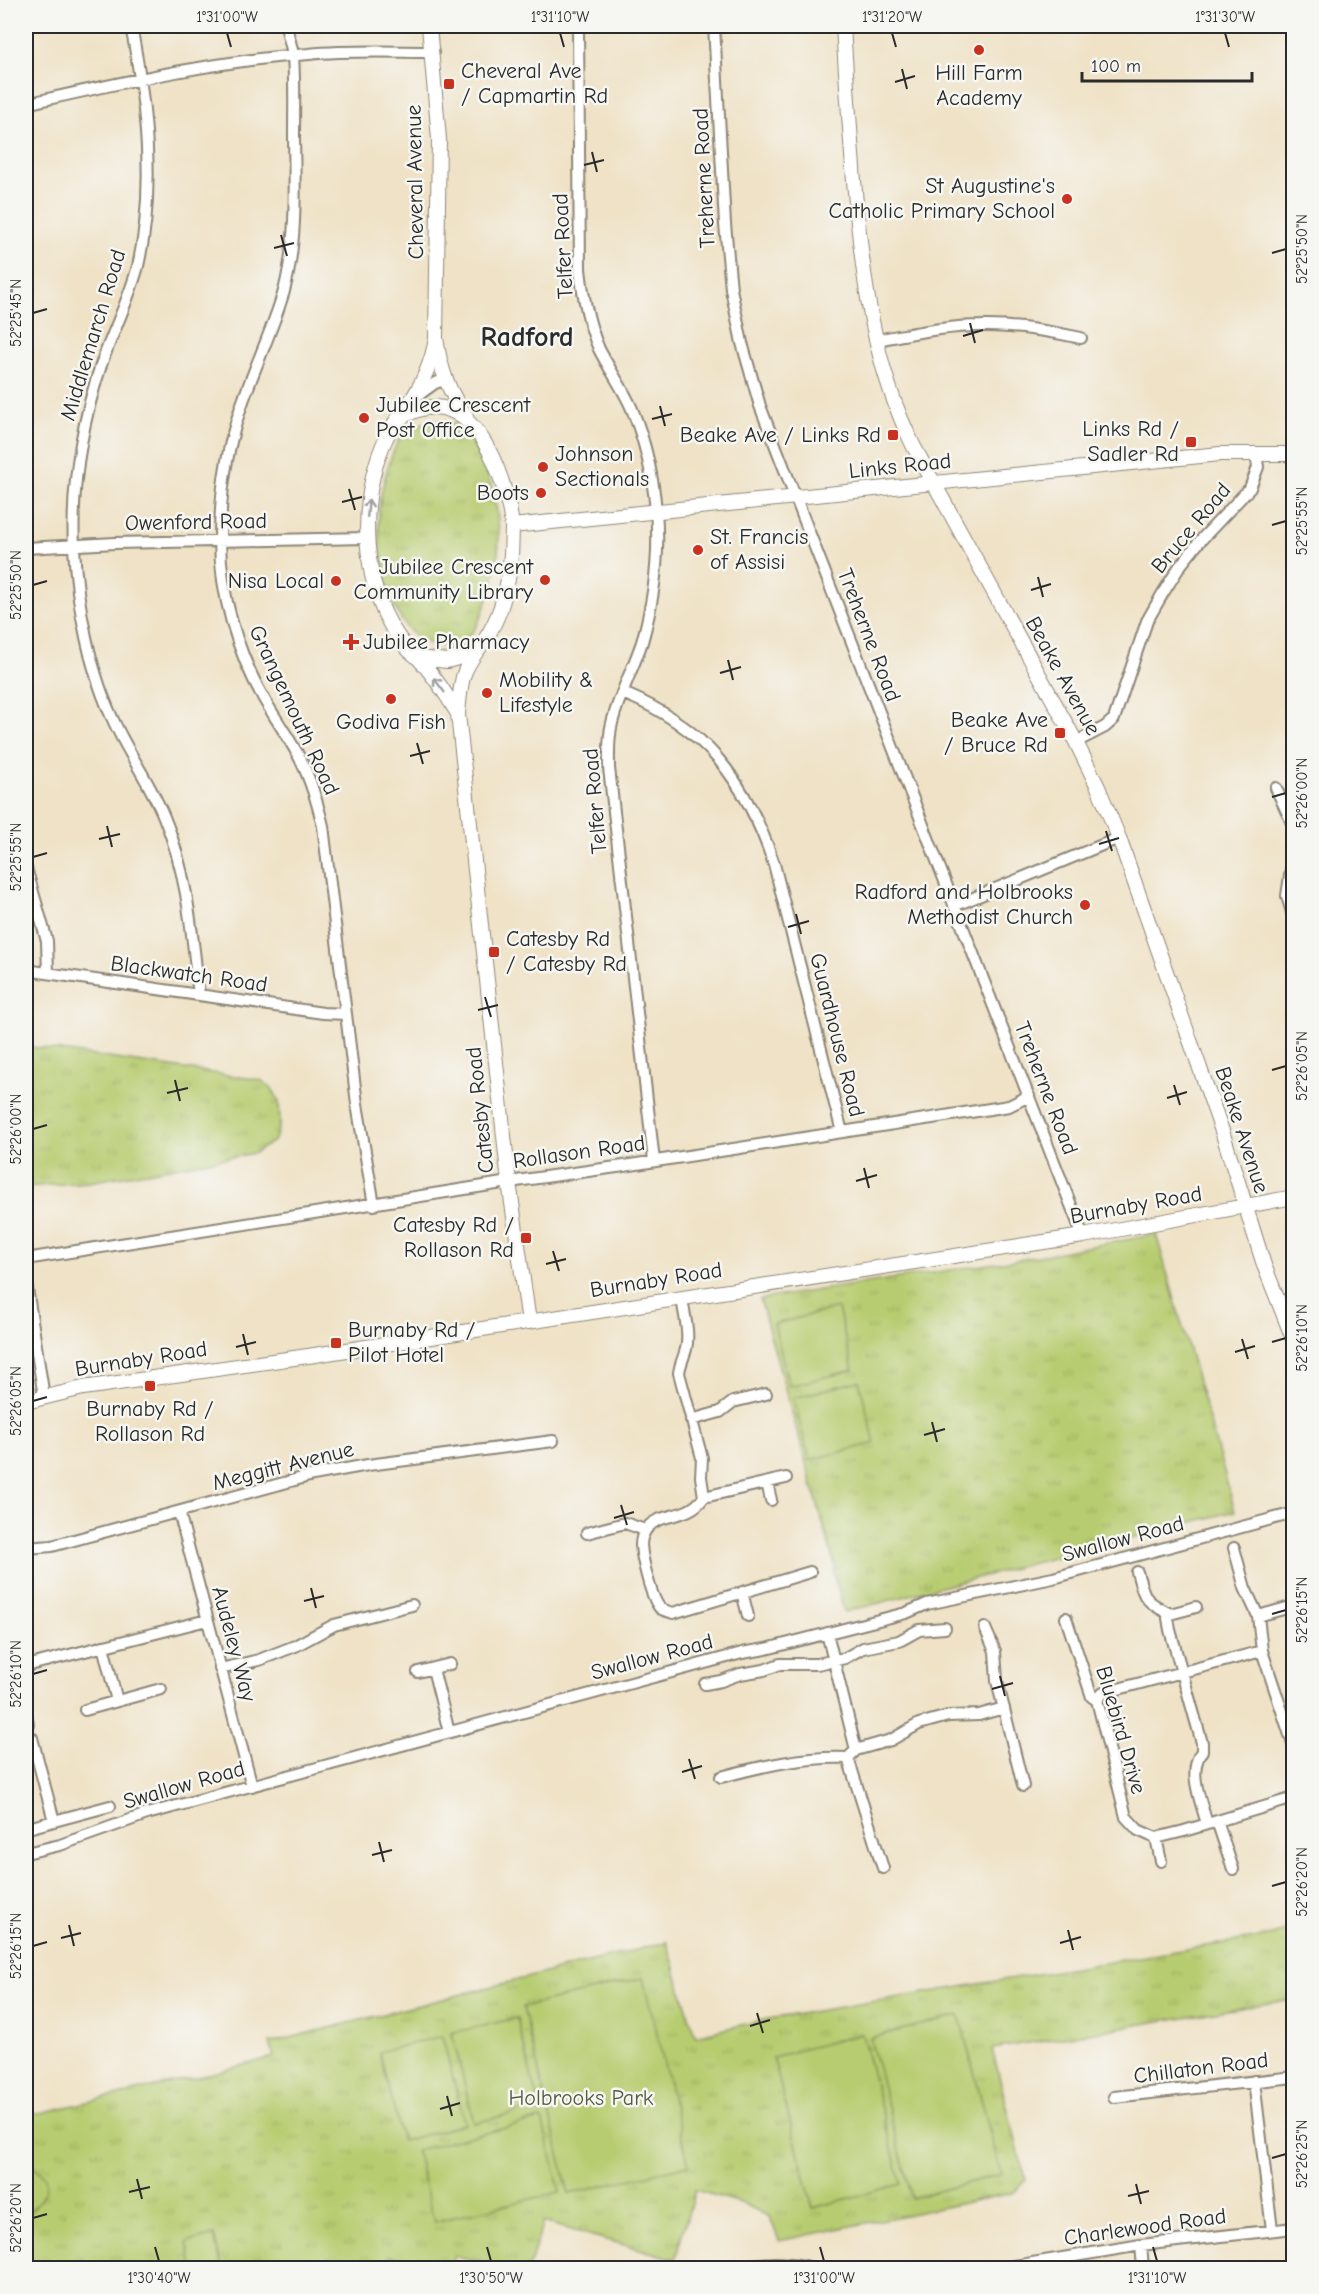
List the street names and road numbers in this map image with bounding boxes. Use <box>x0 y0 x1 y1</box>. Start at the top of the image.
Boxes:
street label: Cheveral Avenue <box>401 104 429 260</box>
street label: Treherne Road <box>687 107 721 249</box>
street label: Telfer Road <box>547 192 579 300</box>
street label: Middlemarch Road <box>55 246 131 424</box>
street label: Links Road <box>848 448 952 484</box>
street label: Bruce Road <box>1146 477 1236 579</box>
street label: Owenford Road <box>125 508 267 536</box>
street label: Treherne Road <box>832 565 906 705</box>
street label: Beake Avenue <box>1020 612 1106 740</box>
street label: Grangemouth Road <box>243 621 345 799</box>
street label: Telfer Road <box>577 747 613 855</box>
street label: Blackwatch Road <box>109 950 269 998</box>
street label: Guardhouse Road <box>804 950 870 1120</box>
street label: Treherne Road <box>1009 1018 1083 1158</box>
street label: Catesby Road <box>460 1045 500 1175</box>
street label: Beake Avenue <box>1209 1063 1275 1197</box>
street label: Rollason Road <box>511 1130 647 1174</box>
street label: Burnaby Road <box>1068 1181 1204 1229</box>
street label: Burnaby Road <box>588 1257 724 1303</box>
street label: Burnaby Road <box>73 1336 209 1382</box>
street label: Meggitt Avenue <box>210 1436 356 1496</box>
street label: Swallow Road <box>1059 1510 1187 1568</box>
street label: Audeley Way <box>206 1583 262 1705</box>
street label: Swallow Road <box>588 1628 716 1686</box>
street label: Bluebird Drive <box>1090 1663 1152 1797</box>
street label: Swallow Road <box>120 1755 248 1815</box>
street label: Chillaton Road <box>1132 2047 1270 2089</box>
street label: Charlewood Road <box>1062 2203 1228 2251</box>

